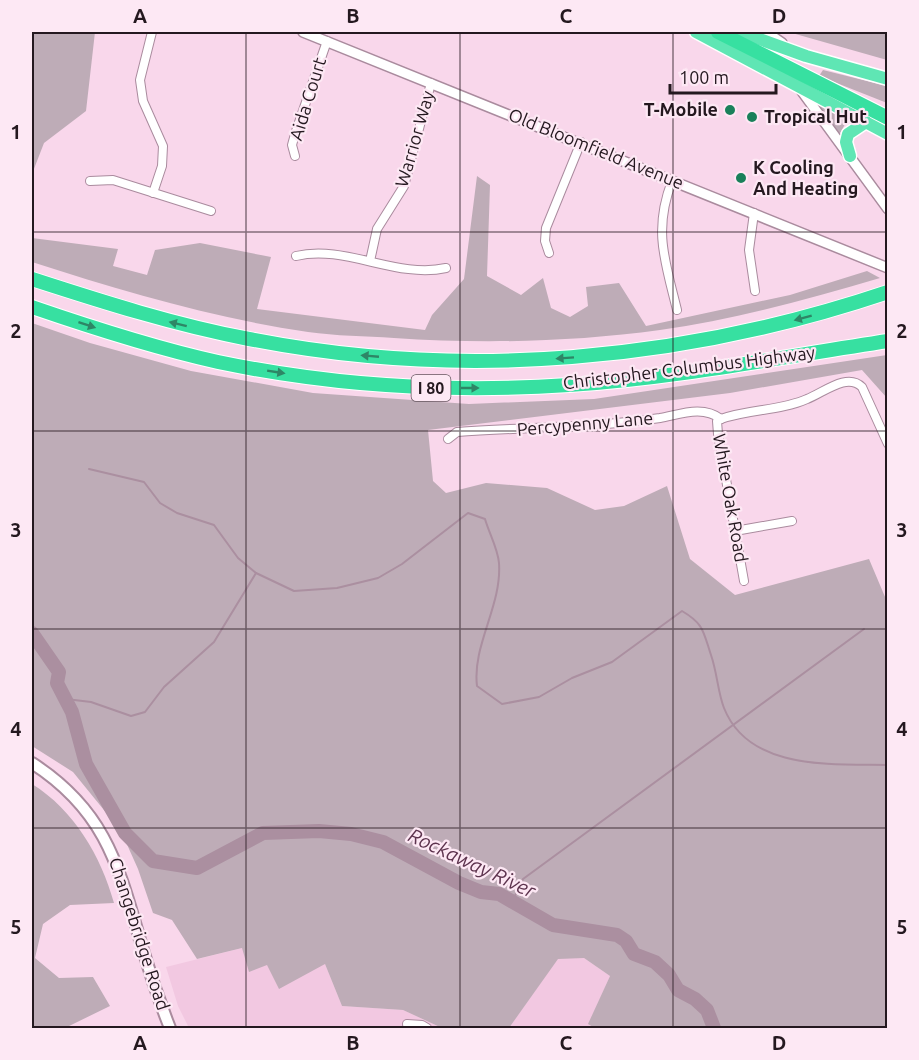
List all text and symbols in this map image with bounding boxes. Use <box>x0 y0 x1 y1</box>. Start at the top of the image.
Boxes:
text: A <box>133 4 147 27</box>
text: B <box>346 4 360 27</box>
text: C <box>560 4 573 27</box>
text: D <box>772 4 786 27</box>
street label: Aida Court <box>285 55 329 143</box>
scale bar <box>670 57 776 95</box>
text: 100 m <box>679 67 729 87</box>
street label: Warrior Way <box>391 88 437 189</box>
place label: T-Mobile <box>644 99 718 119</box>
marker: T-Mobile <box>723 103 737 117</box>
street label: Old Bloomfield Avenue <box>506 104 687 192</box>
place label: Tropical Hut <box>764 106 867 126</box>
marker: Tropical Hut <box>745 110 759 124</box>
text: 1 <box>10 120 22 143</box>
text: 1 <box>896 120 908 143</box>
place label: K Cooling And Heating <box>753 157 858 198</box>
marker: K Cooling And Heating <box>734 171 748 185</box>
one-way arrow <box>794 314 812 323</box>
one-way arrow <box>169 318 188 328</box>
text: 2 <box>10 319 22 342</box>
text: 2 <box>896 319 908 342</box>
one-way arrow <box>78 321 96 331</box>
street label: Christopher Columbus Highway <box>562 342 816 392</box>
one-way arrow <box>361 352 380 361</box>
one-way arrow <box>556 353 575 363</box>
one-way arrow <box>267 368 286 377</box>
road number: I 80 <box>412 375 450 401</box>
one-way arrow <box>461 383 480 393</box>
street label: Percypenny Lane <box>516 407 654 439</box>
street label: White Oak Road <box>710 432 752 564</box>
text: 3 <box>10 518 22 541</box>
text: 3 <box>896 518 908 541</box>
text: 4 <box>10 717 22 740</box>
text: 4 <box>896 717 908 740</box>
water label: Rockaway River <box>405 823 541 903</box>
street label: Changebridge Road <box>106 855 174 1013</box>
text: 5 <box>10 915 22 938</box>
text: 5 <box>896 915 908 938</box>
text: A <box>133 1031 147 1054</box>
text: B <box>346 1031 360 1054</box>
text: C <box>560 1031 573 1054</box>
text: D <box>772 1031 786 1054</box>

